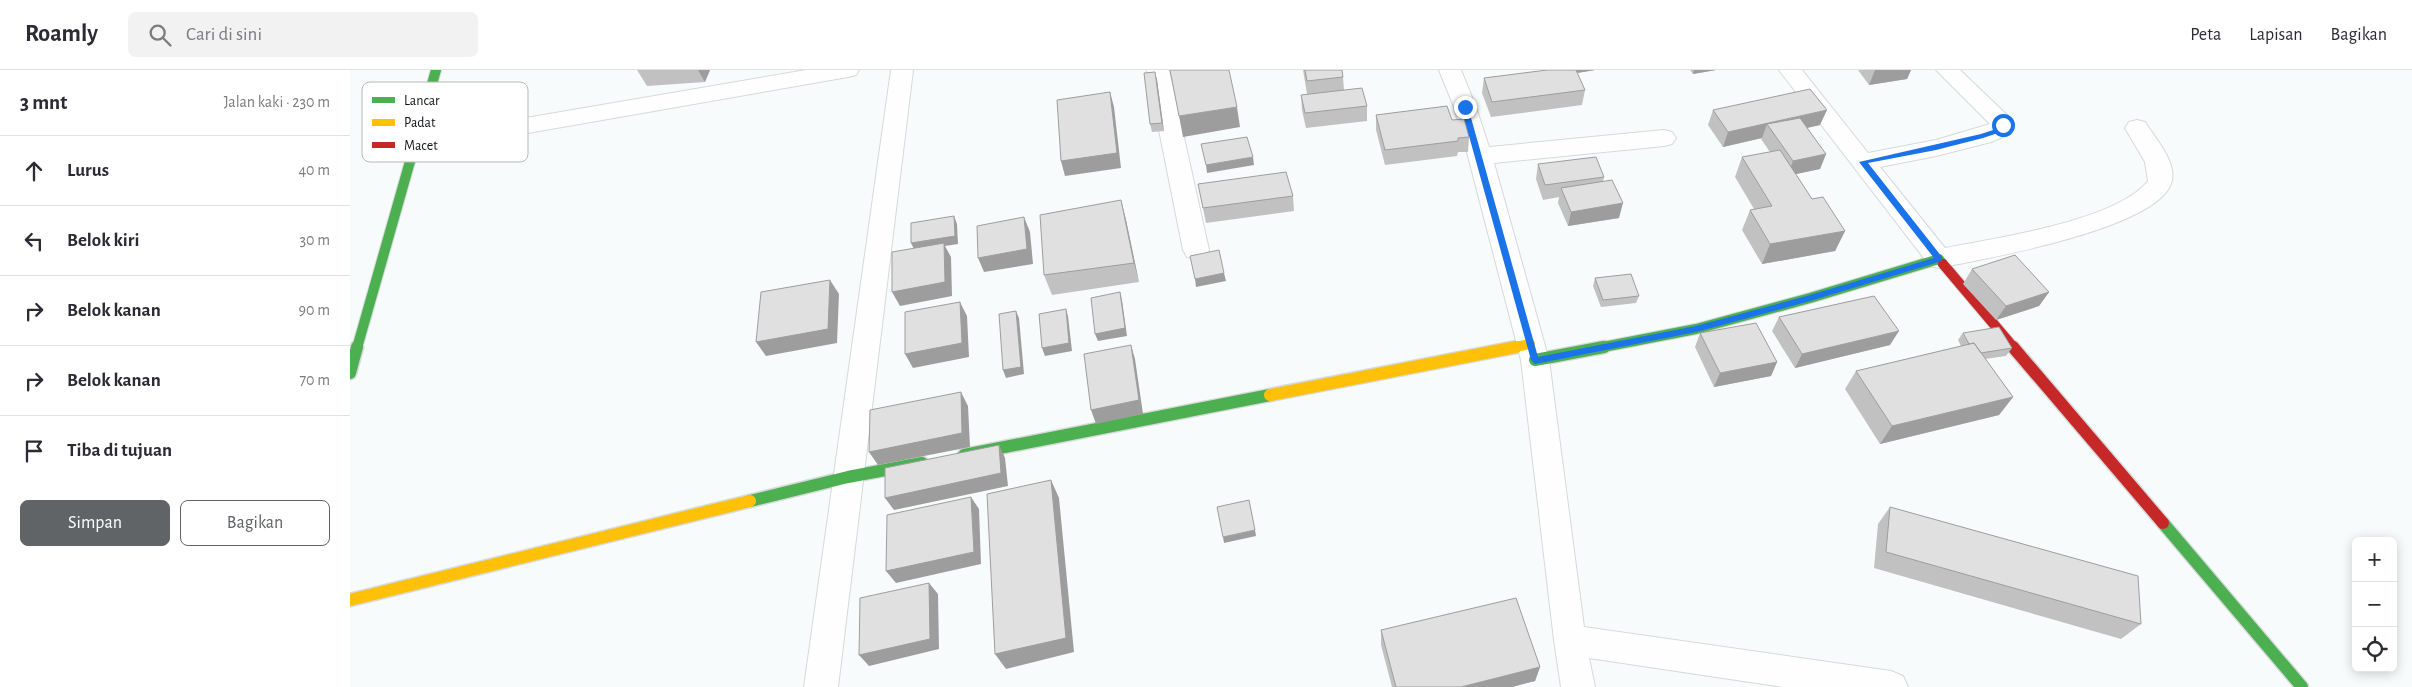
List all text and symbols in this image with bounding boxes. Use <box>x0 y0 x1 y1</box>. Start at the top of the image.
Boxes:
search box <box>128 12 478 57</box>
icon: search <box>146 21 174 49</box>
text: Roamly <box>25 22 98 46</box>
text: Cari di sini <box>186 25 262 44</box>
text: Peta <box>2190 26 2221 44</box>
text: Lapisan <box>2249 26 2303 44</box>
text: Bagikan <box>2331 26 2387 44</box>
legend <box>362 82 528 162</box>
text: 3 mnt <box>20 92 67 113</box>
text: Jalan kaki · 230 m <box>224 94 330 110</box>
text: Lancar <box>404 94 440 108</box>
route end <box>1454 96 1477 119</box>
route start <box>1992 114 2015 137</box>
text: Padat <box>404 116 436 130</box>
text: Macet <box>404 139 438 153</box>
icon: ahead <box>20 157 48 185</box>
text: Lurus <box>67 161 109 180</box>
text: 40 m <box>298 162 330 178</box>
icon: left <box>20 227 48 255</box>
text: Belok kiri <box>67 231 139 250</box>
text: 30 m <box>300 232 330 248</box>
icon: right <box>20 297 48 325</box>
text: Belok kanan <box>67 301 161 320</box>
text: 90 m <box>299 302 330 318</box>
icon: right <box>20 367 48 395</box>
text: Belok kanan <box>67 371 161 390</box>
text: 70 m <box>299 372 330 388</box>
icon: arrive <box>20 437 48 465</box>
text: Tiba di tujuan <box>67 441 172 460</box>
button: Simpan <box>20 500 170 546</box>
button: Bagikan <box>180 500 330 546</box>
map controls <box>2352 537 2397 672</box>
button: + <box>2352 537 2397 582</box>
button: − <box>2352 582 2397 627</box>
button: locate <box>2352 627 2397 672</box>

